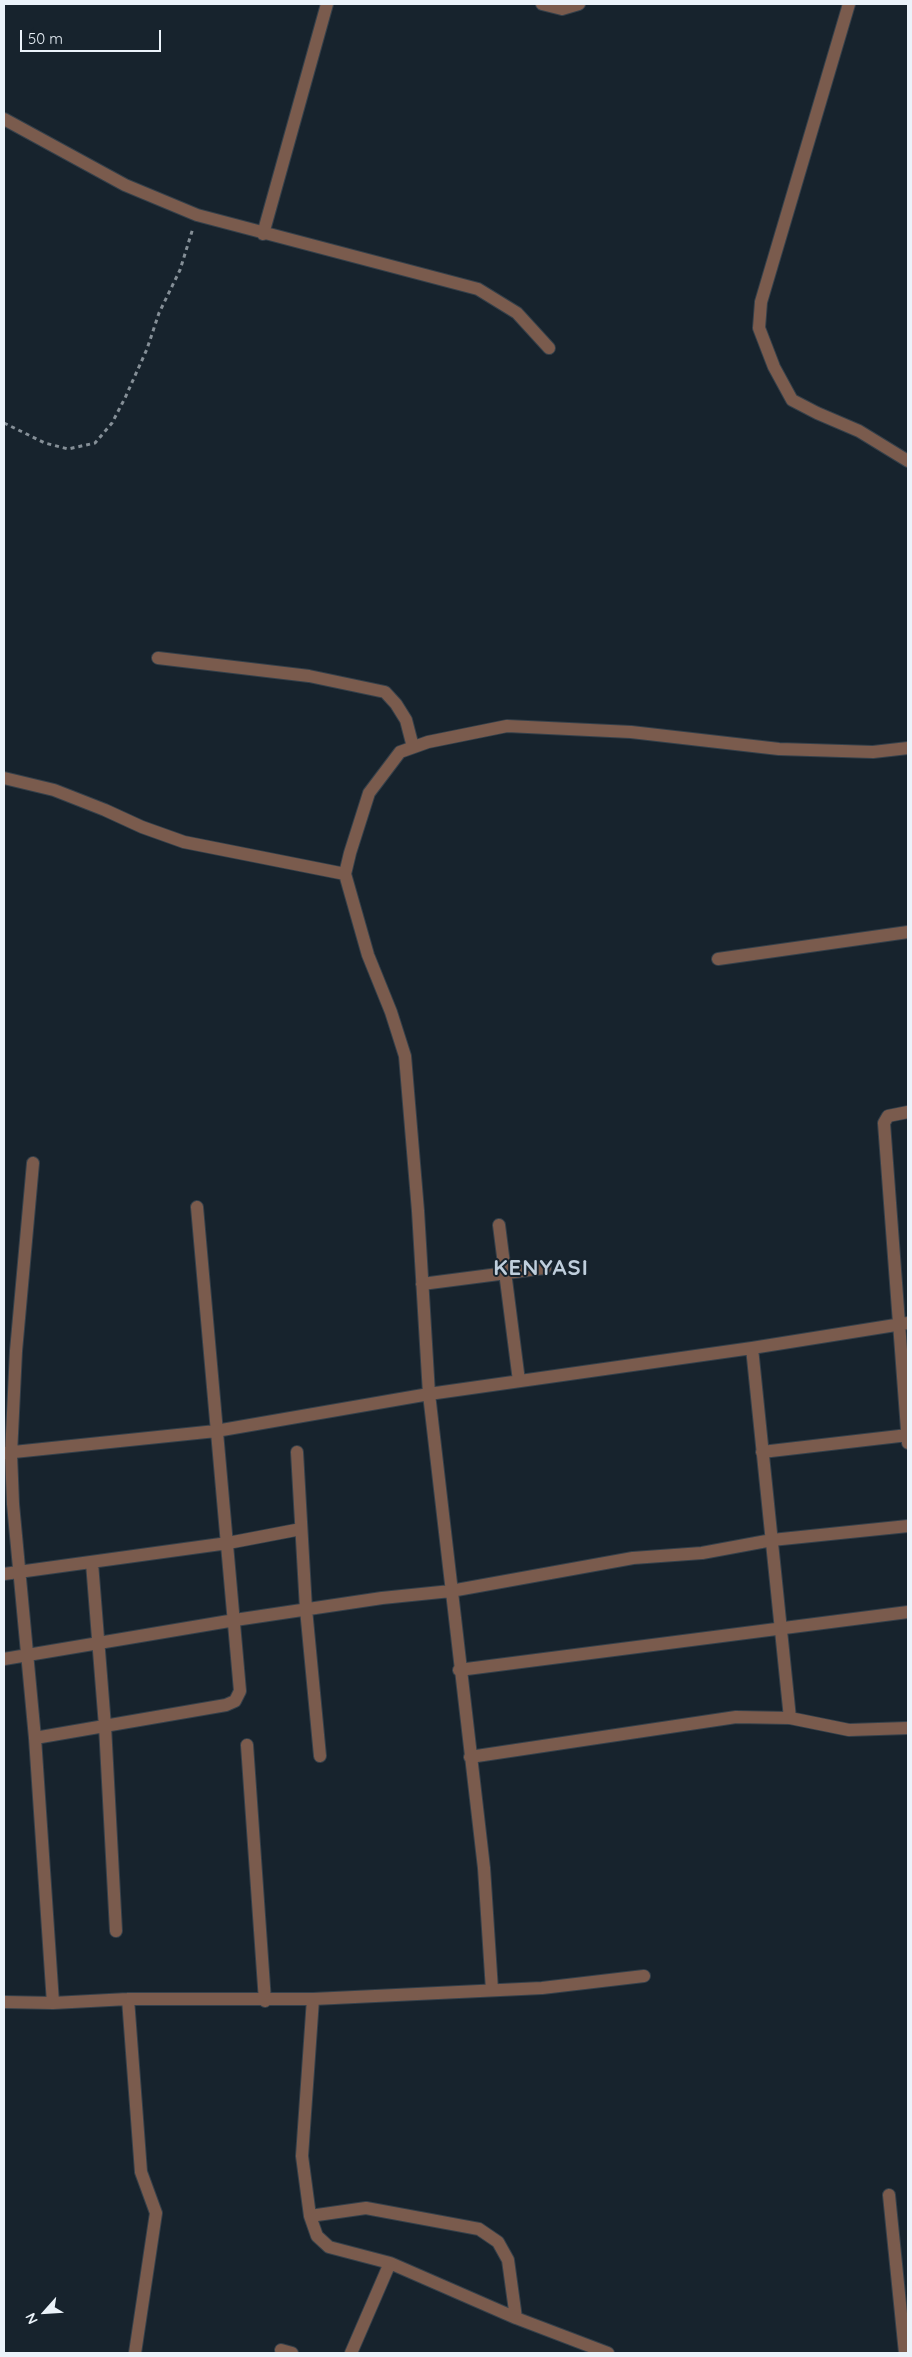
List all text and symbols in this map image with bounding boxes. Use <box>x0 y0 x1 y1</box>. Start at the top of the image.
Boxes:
scale bar <box>22 20 164 52</box>
text: 50 m <box>28 29 63 48</box>
district label: KENYASI <box>492 1255 590 1281</box>
north arrow <box>20 2287 70 2337</box>
text: N <box>21 2310 42 2327</box>

